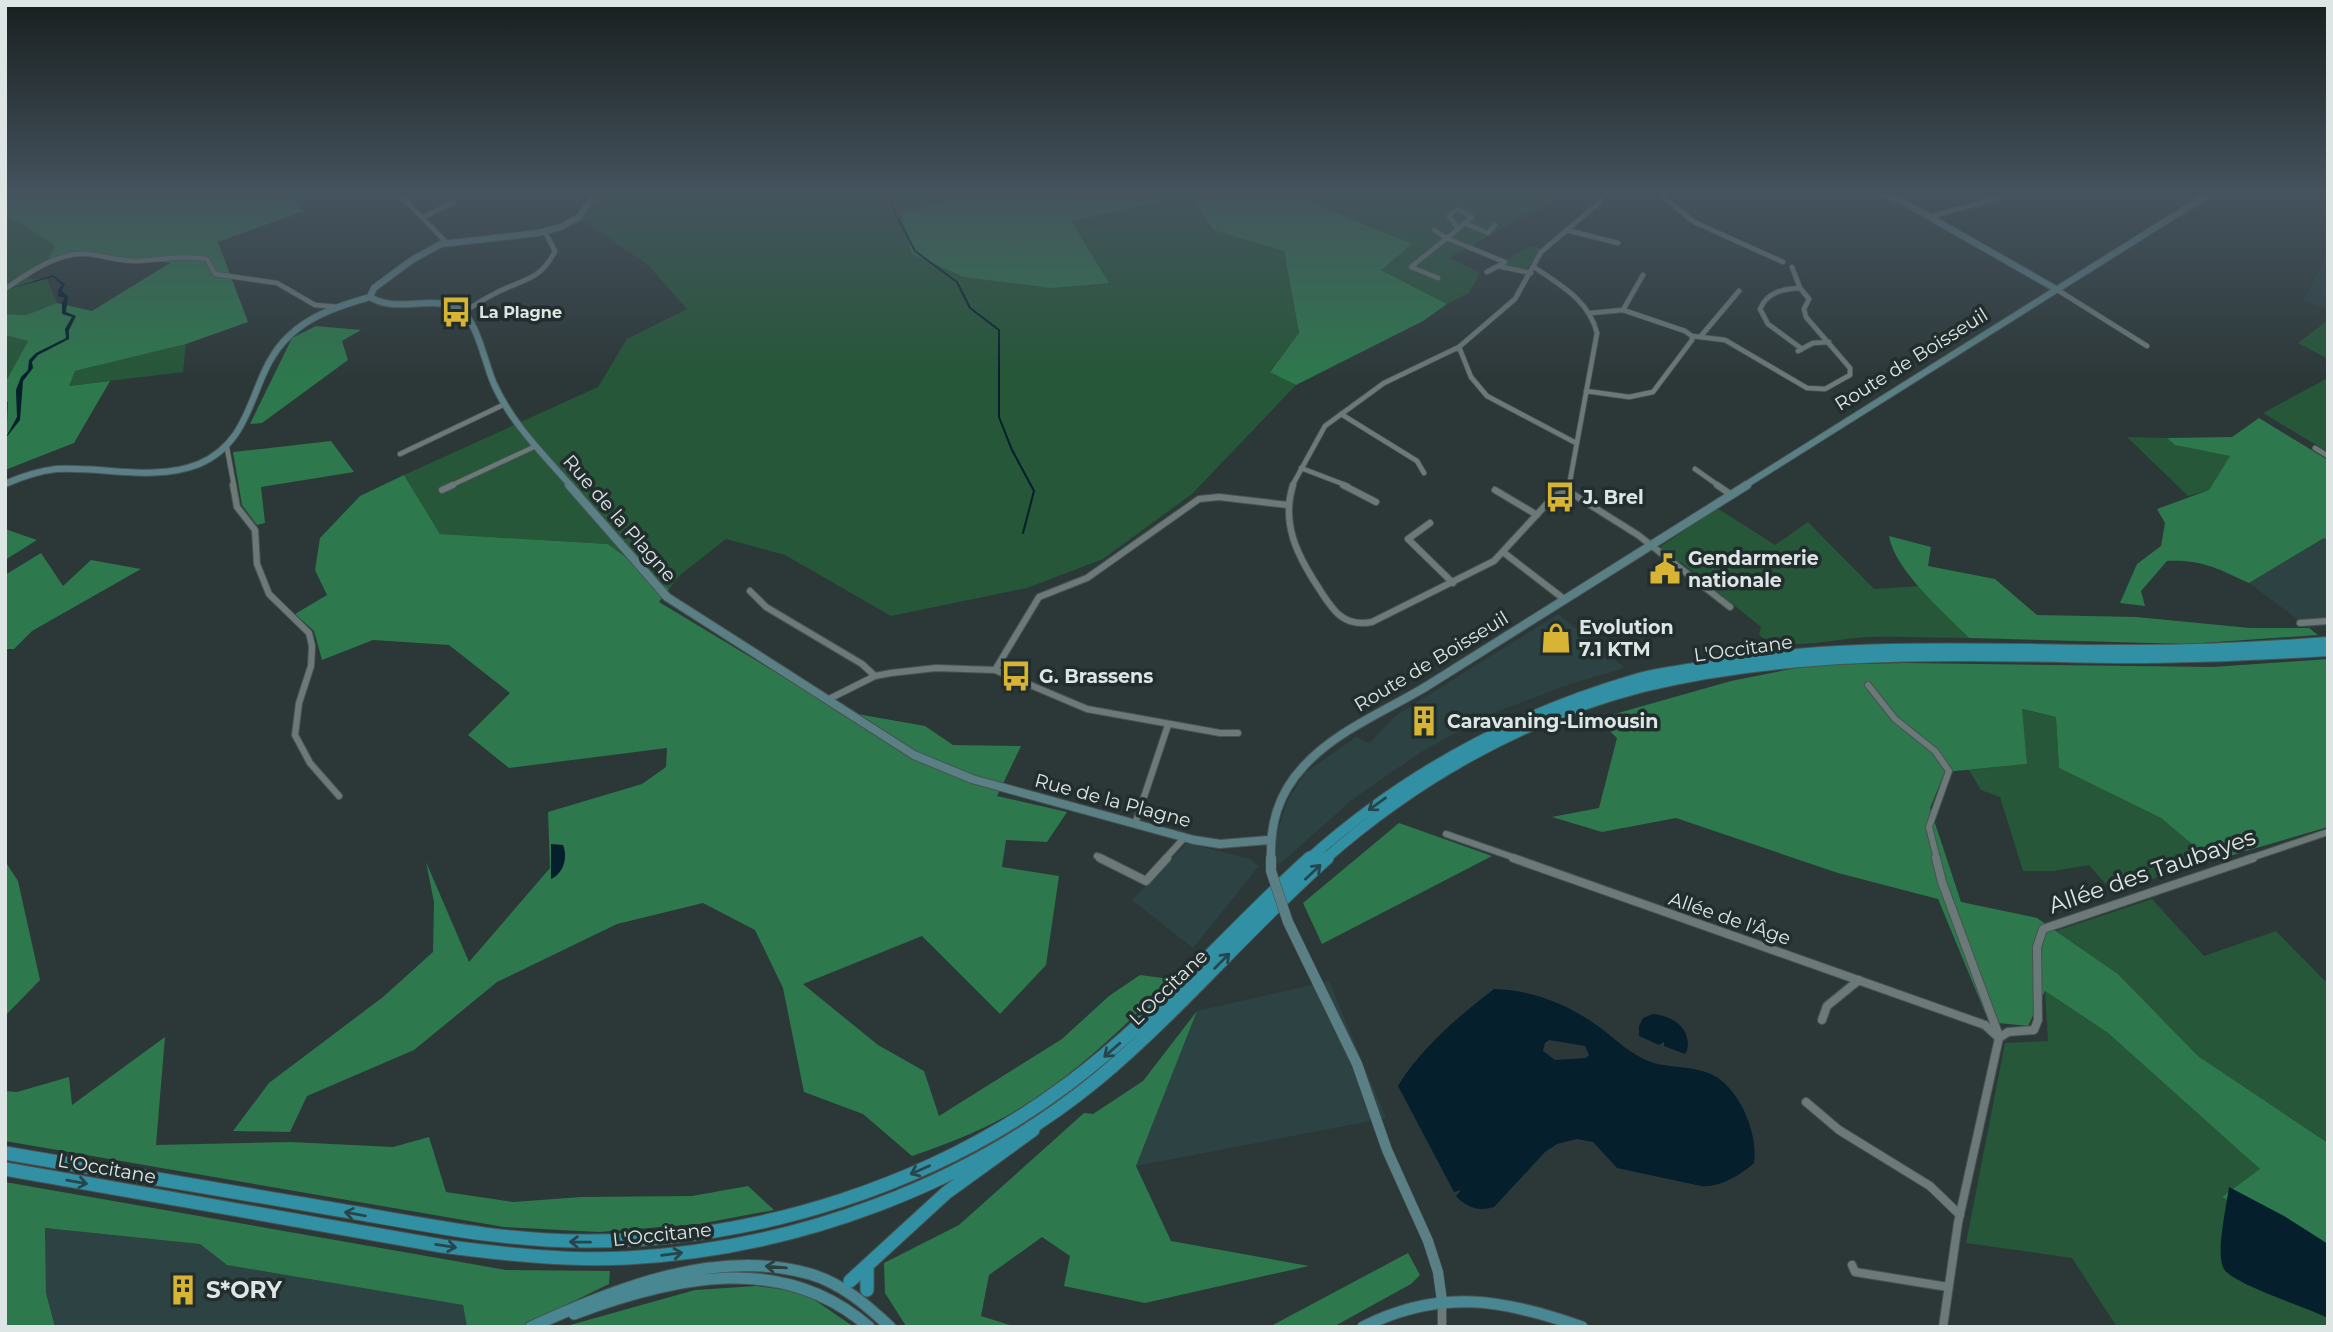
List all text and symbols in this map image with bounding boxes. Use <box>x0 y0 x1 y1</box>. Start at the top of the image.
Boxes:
bus stop icon: La Plagne <box>439 295 473 329</box>
place label: La Plagne <box>479 303 562 322</box>
street label: Route de Boisseuil <box>1831 303 1992 416</box>
street label: Rue de la Plagne <box>558 450 681 587</box>
bus stop icon: J. Brel <box>1543 480 1577 514</box>
place label: J. Brel <box>1582 486 1644 509</box>
place label: Gendarmerie nationale <box>1688 547 1819 592</box>
public building icon: Gendarmerie nationale <box>1648 552 1682 586</box>
street label: Route de Boisseuil <box>1350 606 1513 717</box>
place label: Evolution 7.1 KTM <box>1579 616 1674 661</box>
shop icon: Evolution 7.1 KTM <box>1539 621 1573 655</box>
street label: L'Occitane <box>1692 630 1794 667</box>
bus stop icon: G. Brassens <box>999 659 1033 693</box>
place label: G. Brassens <box>1039 665 1153 688</box>
building icon: Caravaning-Limousin <box>1407 704 1441 738</box>
place label: Caravaning-Limousin <box>1447 710 1658 733</box>
street label: Rue de la Plagne <box>1032 769 1194 832</box>
one-way arrow <box>1368 796 1387 811</box>
street label: Allée des Taubayes <box>2045 822 2259 920</box>
one-way arrow <box>1304 863 1321 880</box>
street label: Allée de l'Âge <box>1666 887 1794 950</box>
street label: L'Occitane <box>1125 945 1212 1030</box>
one-way arrow <box>1214 953 1231 970</box>
one-way arrow <box>1103 1042 1121 1058</box>
street label: L'Occitane <box>56 1149 158 1188</box>
one-way arrow <box>910 1164 931 1177</box>
one-way arrow <box>65 1176 88 1189</box>
one-way arrow <box>344 1207 367 1220</box>
street label: L'Occitane <box>611 1218 713 1251</box>
one-way arrow <box>569 1235 592 1249</box>
one-way arrow <box>434 1240 457 1253</box>
one-way arrow <box>661 1248 683 1261</box>
one-way arrow <box>765 1260 788 1273</box>
building icon: S*ORY <box>166 1273 200 1307</box>
place label: S*ORY <box>206 1276 282 1304</box>

